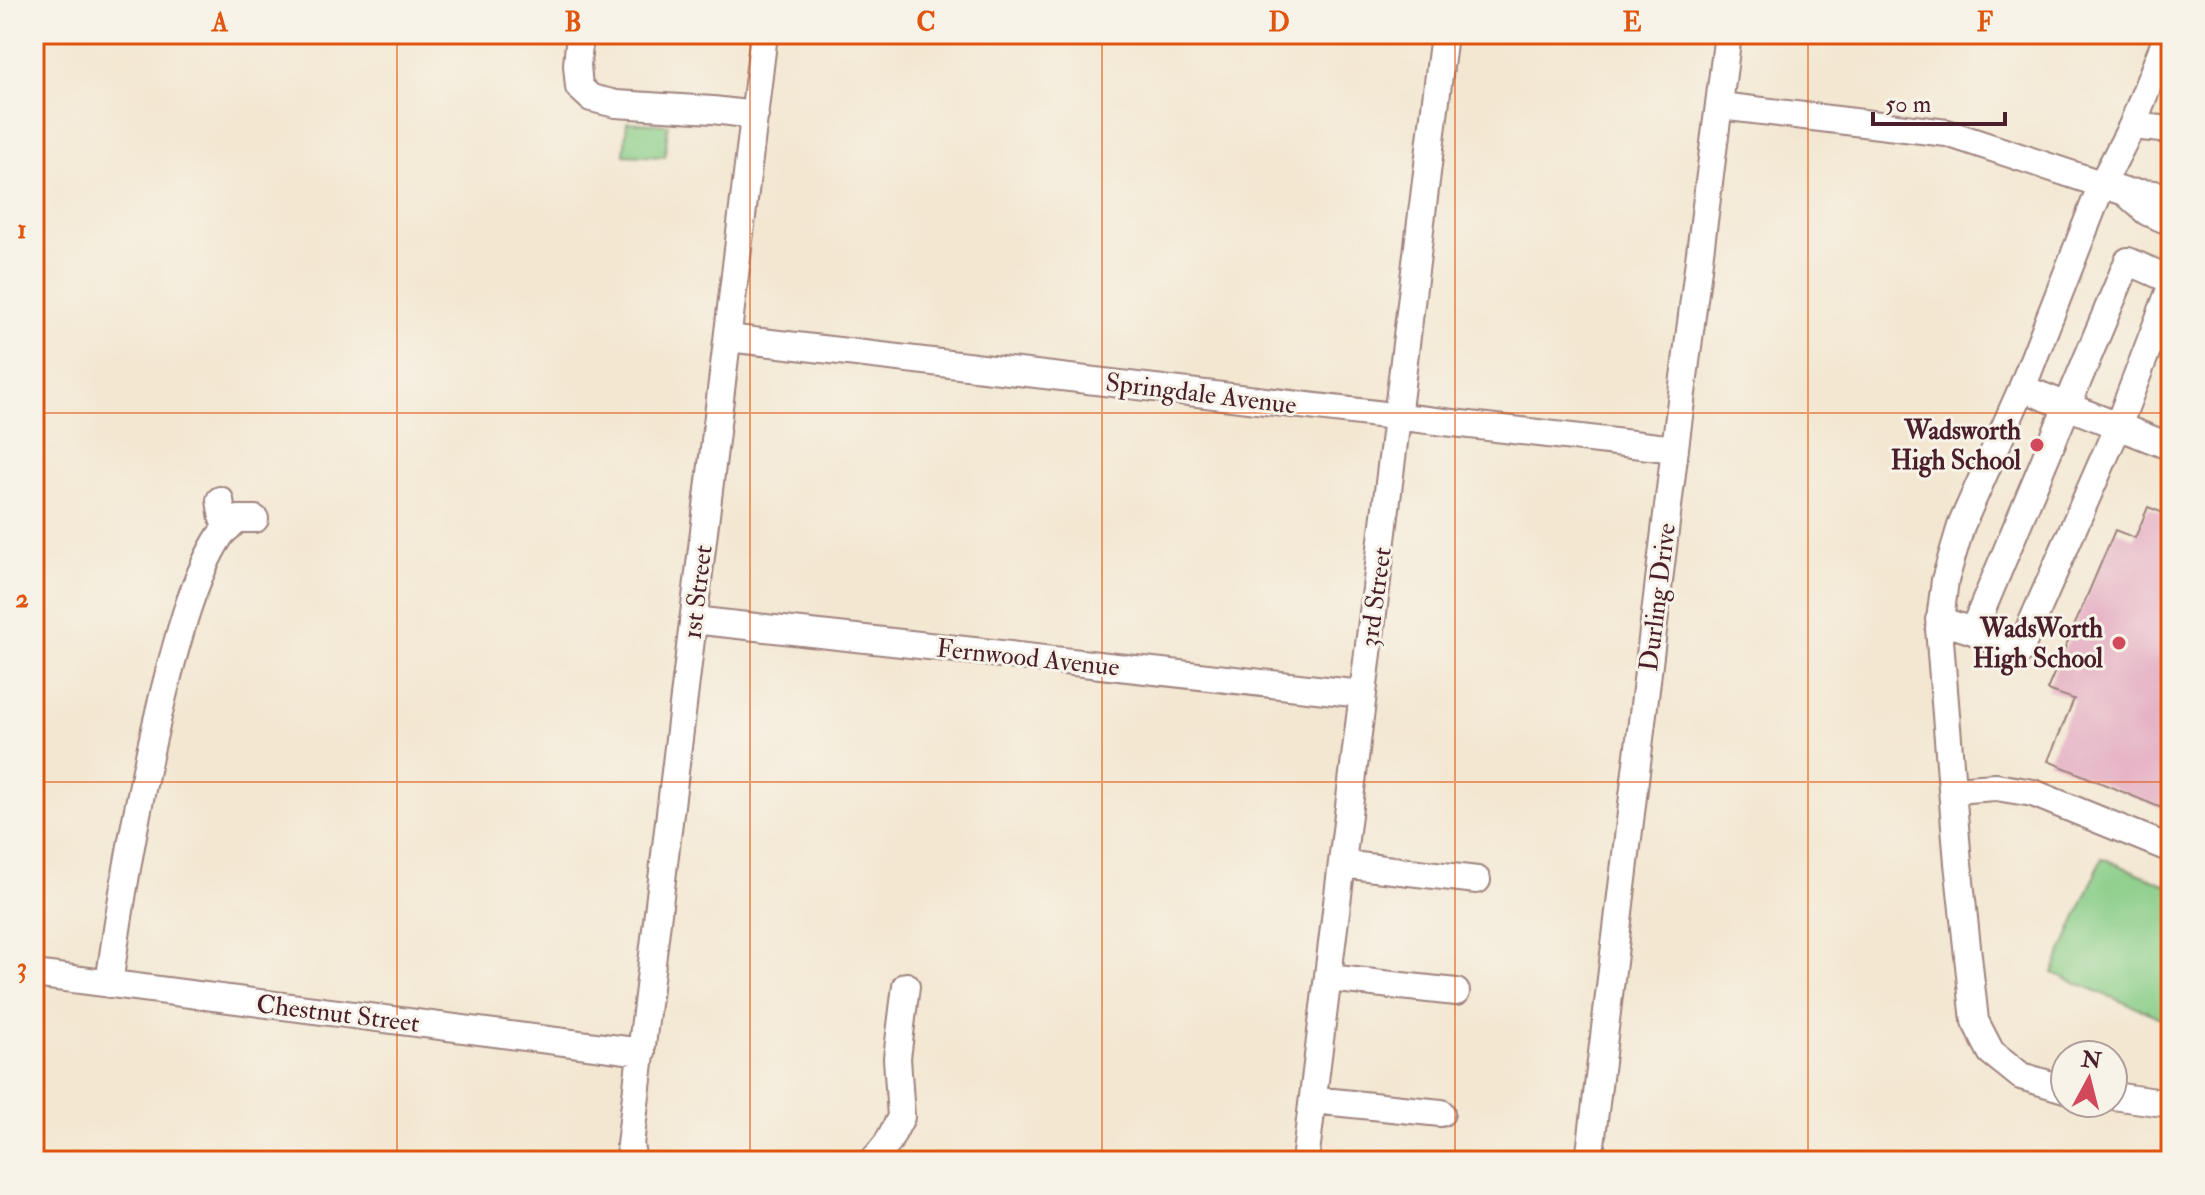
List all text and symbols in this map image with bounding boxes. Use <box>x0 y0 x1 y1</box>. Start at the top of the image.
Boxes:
text: A <box>211 7 229 39</box>
text: B <box>564 7 582 39</box>
text: C <box>916 7 936 39</box>
text: D <box>1268 7 1290 39</box>
text: E <box>1623 7 1642 39</box>
text: F <box>1977 7 1994 39</box>
scale bar <box>1873 76 2005 126</box>
text: 50 m <box>1885 89 1932 120</box>
text: 1 <box>17 214 27 246</box>
street label: Springdale Avenue <box>1104 366 1298 423</box>
place label: Wadsworth High School <box>1891 415 2021 478</box>
marker: Wadsworth High School <box>2028 436 2046 454</box>
street label: Durling Drive <box>1633 521 1683 673</box>
street label: 1st Street <box>676 543 720 641</box>
street label: 3rd Street <box>1353 545 1399 649</box>
text: 2 <box>15 583 29 615</box>
place label: WadsWorth High School <box>1973 613 2103 676</box>
street label: Fernwood Avenue <box>935 632 1121 684</box>
marker: WadsWorth High School <box>2110 634 2128 652</box>
text: 3 <box>17 952 27 984</box>
street label: Chestnut Street <box>255 988 421 1040</box>
north arrow <box>2049 1039 2129 1119</box>
text: N <box>2079 1045 2103 1075</box>

